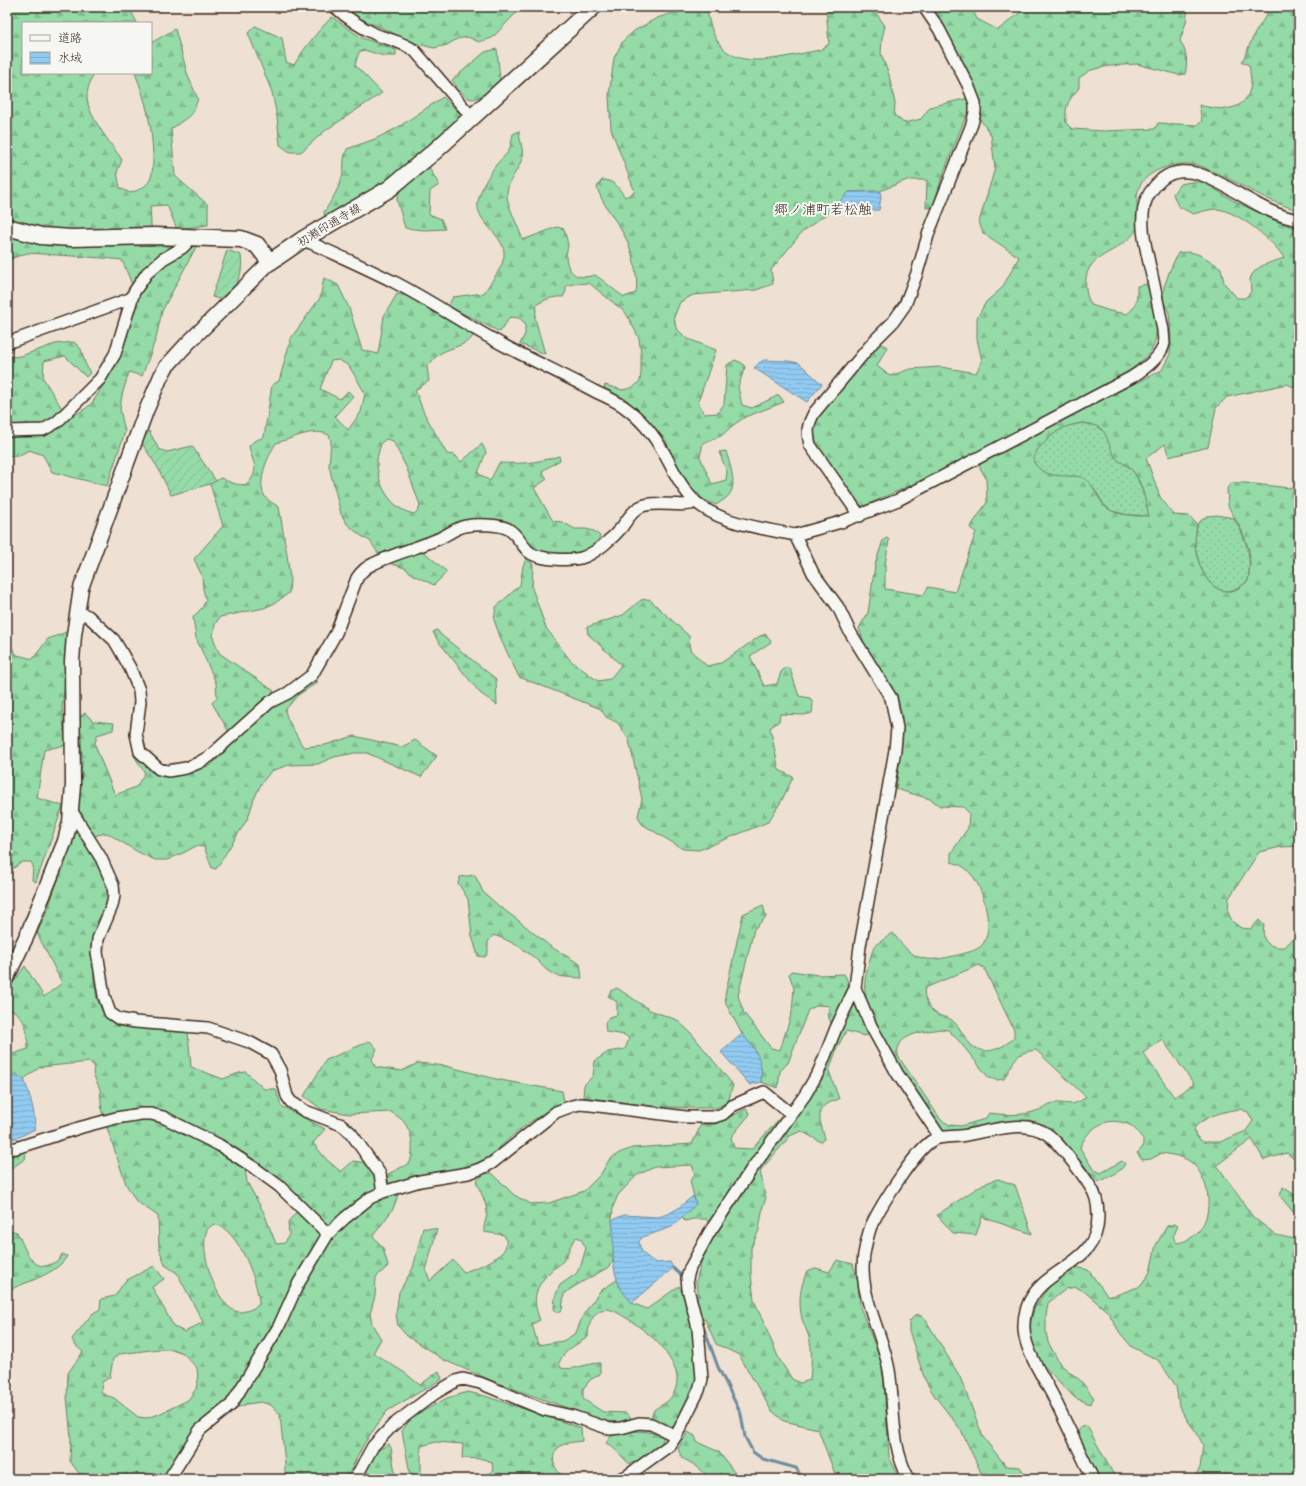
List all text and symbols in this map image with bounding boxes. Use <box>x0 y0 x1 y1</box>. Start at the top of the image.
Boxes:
legend <box>22 22 152 74</box>
text: 道路 <box>58 28 82 46</box>
text: 水域 <box>58 48 82 66</box>
street label: 初瀬印通寺線 <box>293 198 364 250</box>
district label: 郷ノ浦町若松触 <box>774 198 872 219</box>

